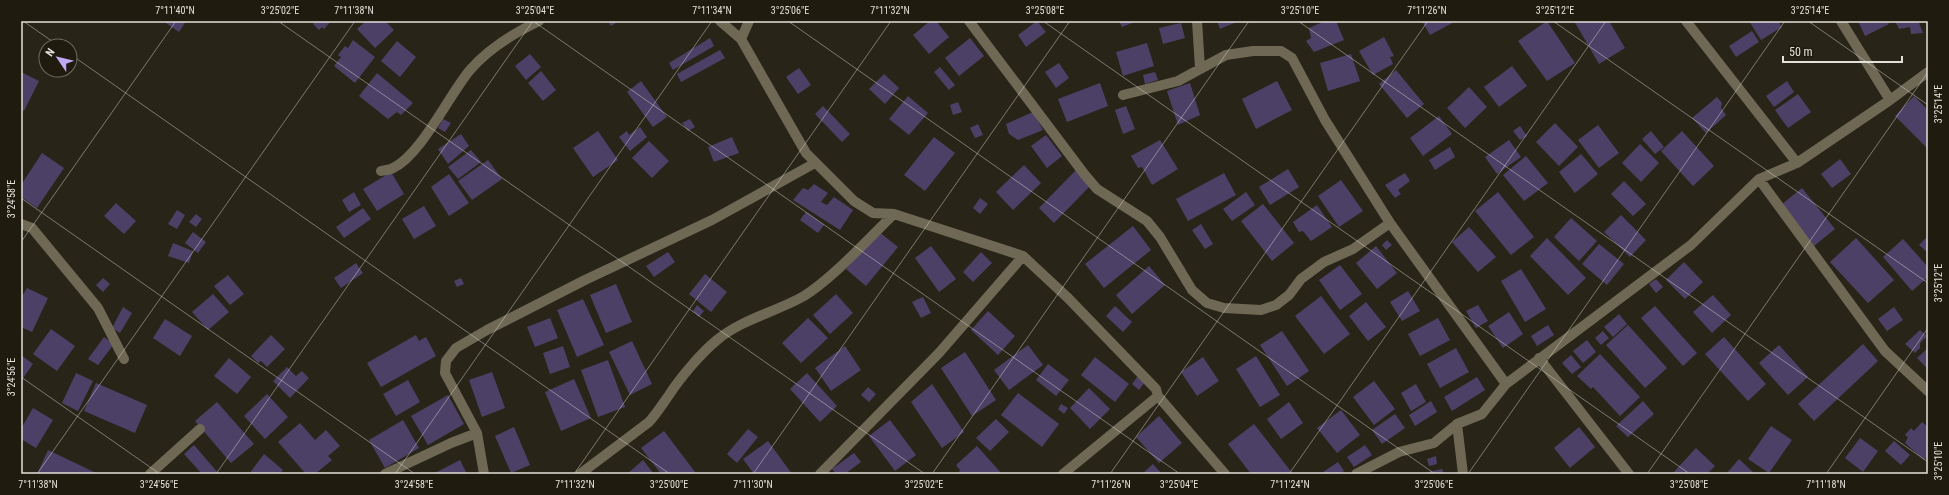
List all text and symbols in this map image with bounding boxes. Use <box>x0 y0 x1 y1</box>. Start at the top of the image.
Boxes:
text: 7°11'40"N <box>155 5 195 16</box>
text: 3°25'02"E <box>261 5 299 16</box>
text: 7°11'38"N <box>334 5 374 16</box>
text: 3°25'04"E <box>516 5 554 16</box>
text: 7°11'34"N <box>692 5 732 16</box>
text: 3°25'06"E <box>771 5 809 16</box>
text: 7°11'32"N <box>870 5 910 16</box>
text: 3°25'08"E <box>1026 5 1064 16</box>
text: 3°25'10"E <box>1281 5 1319 16</box>
text: 7°11'26"N <box>1407 5 1447 16</box>
text: 3°25'12"E <box>1536 5 1574 16</box>
text: 3°25'14"E <box>1791 5 1829 16</box>
north arrow <box>38 38 78 78</box>
scale bar <box>1783 38 1902 64</box>
text: 50 m <box>1789 45 1813 59</box>
text: N <box>43 46 58 59</box>
text: 3°25'14"E <box>1933 85 1944 123</box>
text: 3°24'58"E <box>6 180 17 218</box>
text: 3°25'12"E <box>1933 264 1944 302</box>
text: 3°24'56"E <box>6 358 17 396</box>
text: 3°25'10"E <box>1933 442 1944 480</box>
text: 7°11'38"N <box>18 479 58 490</box>
text: 3°24'56"E <box>140 479 178 490</box>
text: 3°24'58"E <box>395 479 433 490</box>
text: 7°11'32"N <box>555 479 595 490</box>
text: 3°25'00"E <box>650 479 688 490</box>
text: 7°11'30"N <box>733 479 773 490</box>
text: 3°25'02"E <box>905 479 943 490</box>
text: 7°11'26"N <box>1091 479 1131 490</box>
text: 3°25'04"E <box>1160 479 1198 490</box>
text: 7°11'24"N <box>1270 479 1310 490</box>
text: 3°25'06"E <box>1415 479 1453 490</box>
text: 3°25'08"E <box>1670 479 1708 490</box>
text: 7°11'18"N <box>1806 479 1846 490</box>

